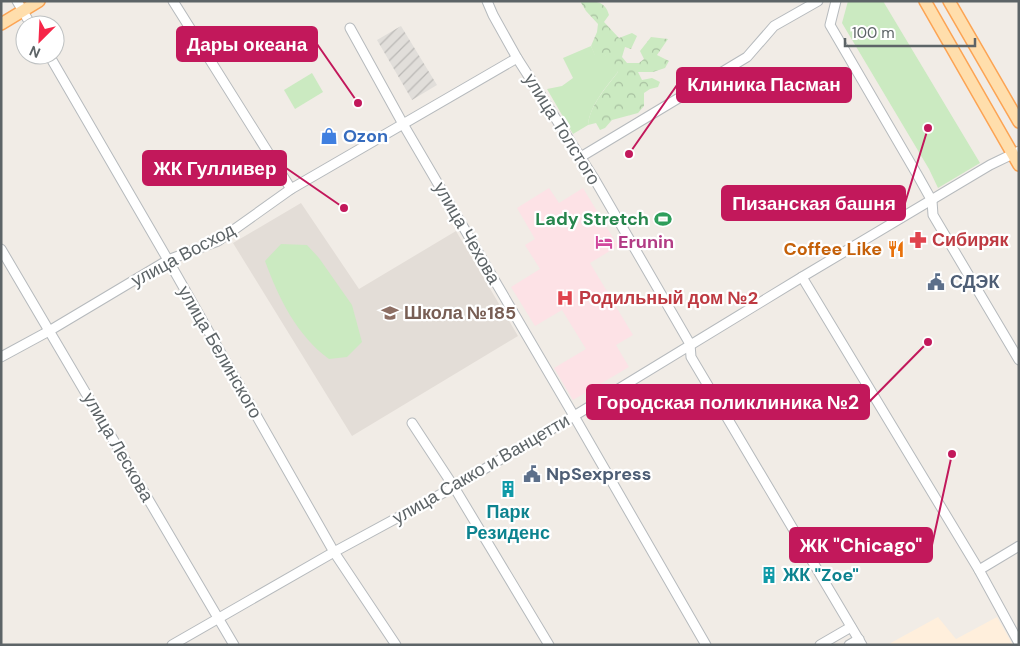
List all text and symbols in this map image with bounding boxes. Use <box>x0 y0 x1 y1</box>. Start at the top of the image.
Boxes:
north arrow <box>15 15 65 65</box>
scale bar <box>845 15 975 47</box>
text: 100 m <box>852 23 895 43</box>
callout: Дары океана <box>177 27 317 61</box>
text: Дары океана <box>187 32 308 57</box>
text: N <box>26 42 43 62</box>
callout: Клиника Пасман <box>677 68 851 102</box>
street label: улица Толстого <box>518 69 606 189</box>
text: Клиника Пасман <box>687 72 841 97</box>
place label: Ozon <box>343 124 388 148</box>
shop icon: Ozon <box>319 126 339 146</box>
callout: ЖК Гулливер <box>143 151 286 185</box>
text: ЖК Гулливер <box>152 156 277 181</box>
street label: улица Чехова <box>428 178 506 289</box>
callout: Пизанская башня <box>722 186 905 220</box>
text: Пизанская башня <box>732 191 896 216</box>
place label: Lady Stretch <box>535 207 649 231</box>
sports icon: Lady Stretch <box>653 209 673 229</box>
street label: улица Восход <box>127 217 239 292</box>
place label: Сибиряк <box>932 228 1010 252</box>
place label: Erunin <box>618 230 674 254</box>
pharmacy icon: Сибиряк <box>908 230 928 250</box>
hotel icon: Erunin <box>594 232 614 252</box>
place label: Coffee Like <box>783 237 882 261</box>
restaurant icon: Coffee Like <box>886 239 906 259</box>
place label: СДЭК <box>950 270 1000 294</box>
public building icon: СДЭК <box>926 272 946 292</box>
street label: улица Белинского <box>172 281 268 423</box>
place label: Родильный дом №2 <box>579 286 758 310</box>
hospital icon: Родильный дом №2 <box>555 288 575 308</box>
place label: Школа №185 <box>404 301 516 325</box>
school or university icon: Школа №185 <box>380 303 400 323</box>
callout: Городская поликлиника №2 <box>587 385 869 419</box>
street label: улица Лескова <box>77 388 160 507</box>
text: Городская поликлиника №2 <box>597 390 859 415</box>
street label: улица Сакко и Ванцетти <box>388 408 574 530</box>
place label: NpSexpress <box>546 462 651 486</box>
public building icon: NpSexpress <box>522 464 542 484</box>
building icon: Парк Резиденс <box>498 479 518 499</box>
place label: Парк Резиденс <box>466 500 550 545</box>
callout: ЖК "Chicago" <box>790 528 932 562</box>
text: ЖК "Chicago" <box>799 533 922 558</box>
place label: ЖК "Zoe" <box>782 563 859 587</box>
building icon: ЖК "Zoe" <box>759 565 779 585</box>

